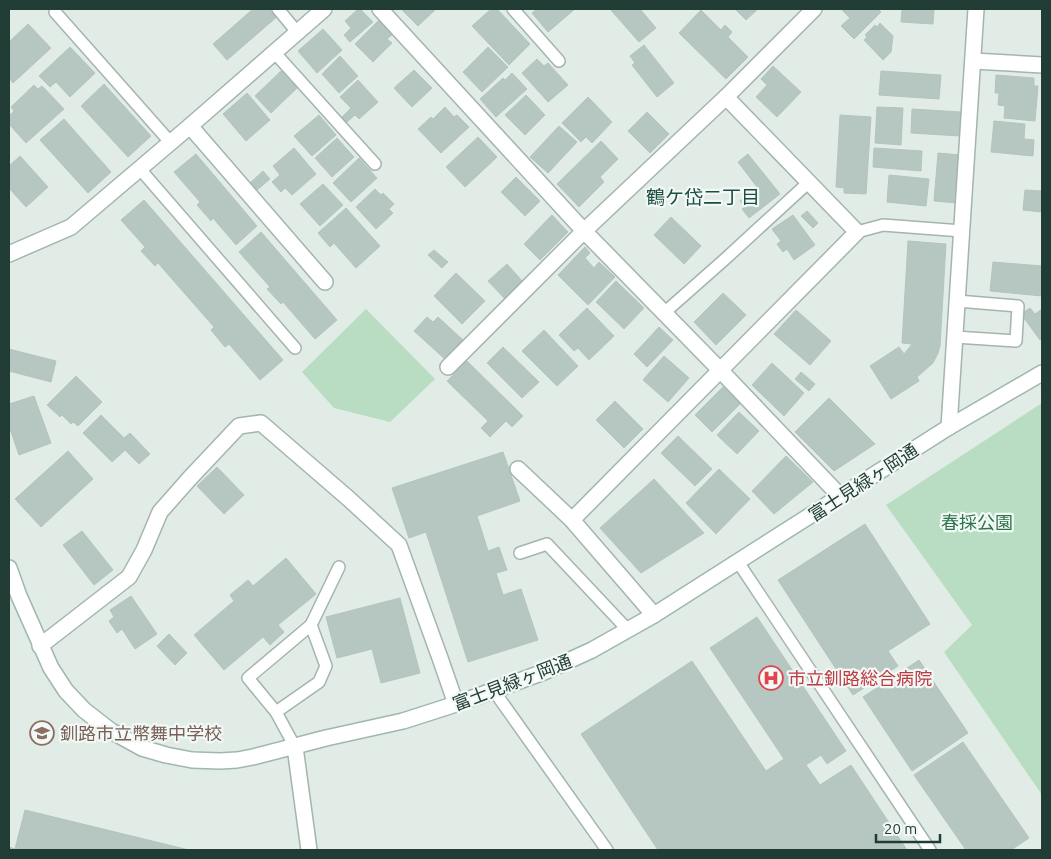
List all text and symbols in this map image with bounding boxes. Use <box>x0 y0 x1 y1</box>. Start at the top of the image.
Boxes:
district label: 鶴ケ岱二丁目 <box>646 186 760 208</box>
street label: 富士見緑ヶ岡通 <box>805 439 921 525</box>
park label: 春採公園 <box>941 512 1013 532</box>
street label: 富士見緑ヶ岡通 <box>450 650 574 714</box>
hospital icon: 市立釧路総合病院 <box>758 665 784 691</box>
place label: 市立釧路総合病院 <box>788 668 932 688</box>
school or university icon: 釧路市立幣舞中学校 <box>29 720 55 746</box>
place label: 釧路市立幣舞中学校 <box>60 723 222 743</box>
scale bar <box>876 812 940 844</box>
text: 20 m <box>884 820 917 837</box>

